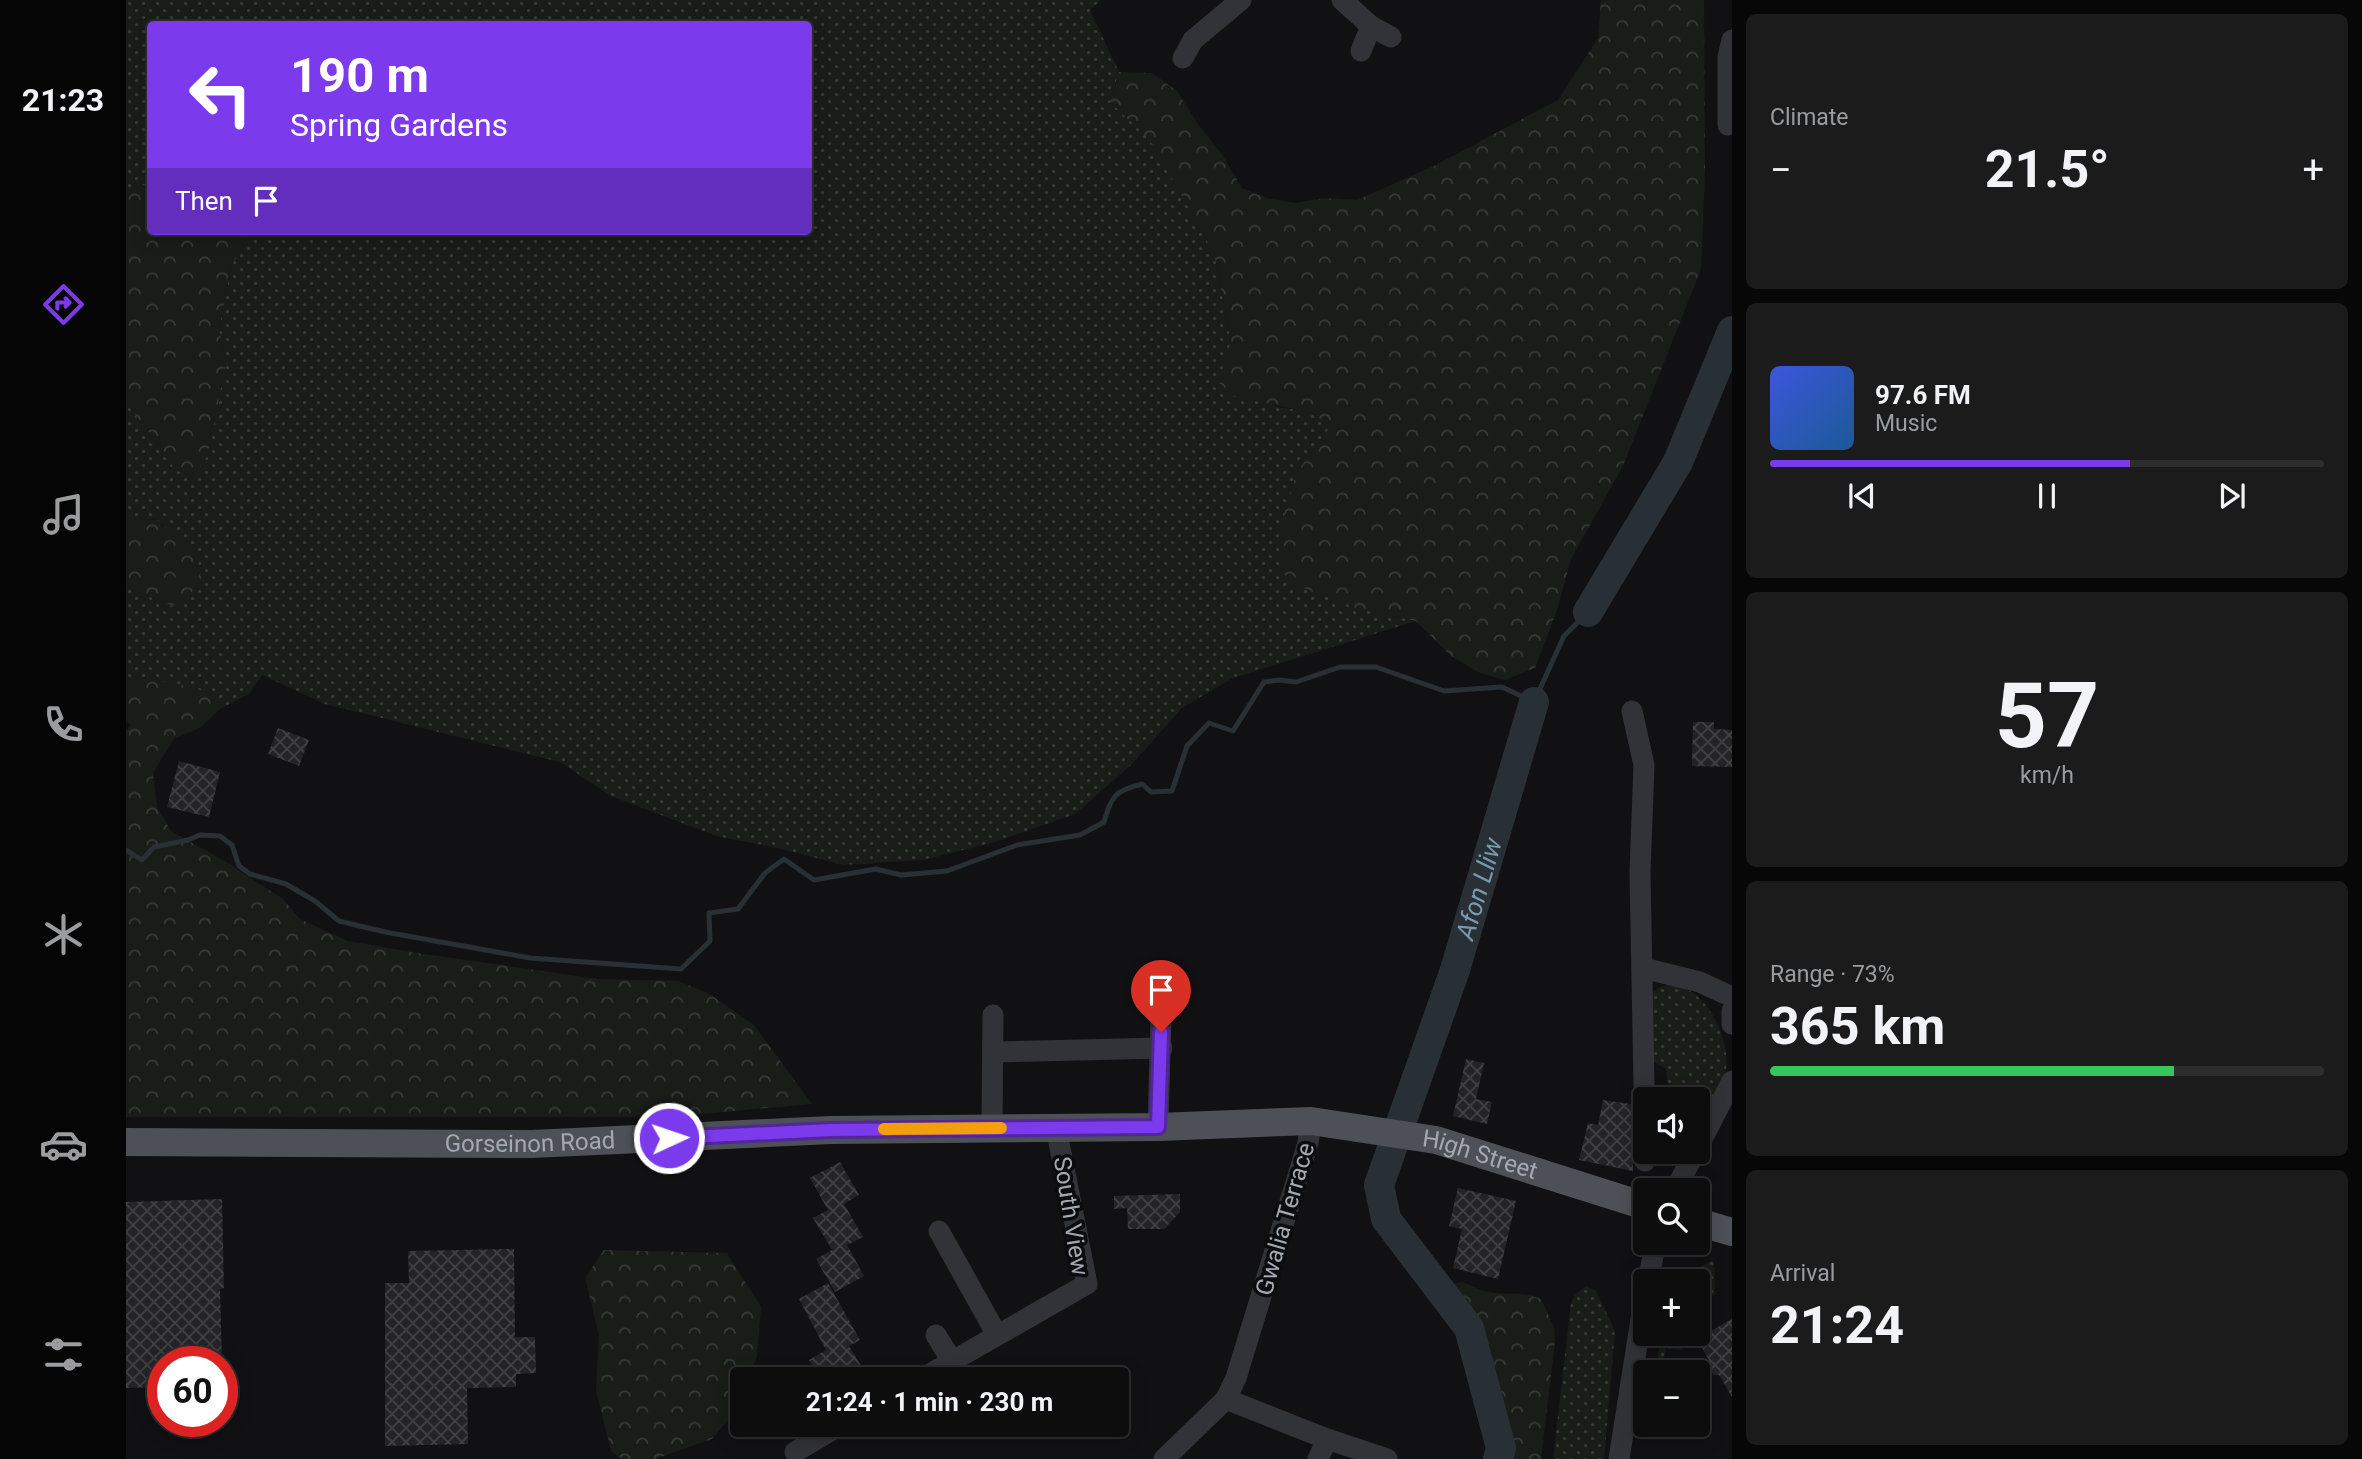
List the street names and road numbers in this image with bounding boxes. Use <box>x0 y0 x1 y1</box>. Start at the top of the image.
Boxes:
street label: High Street <box>1421 1124 1541 1185</box>
street label: Gorseinon Road <box>445 1126 616 1158</box>
street label: Gwalia Terrace <box>1250 1139 1320 1299</box>
street label: South View <box>1048 1155 1094 1277</box>

